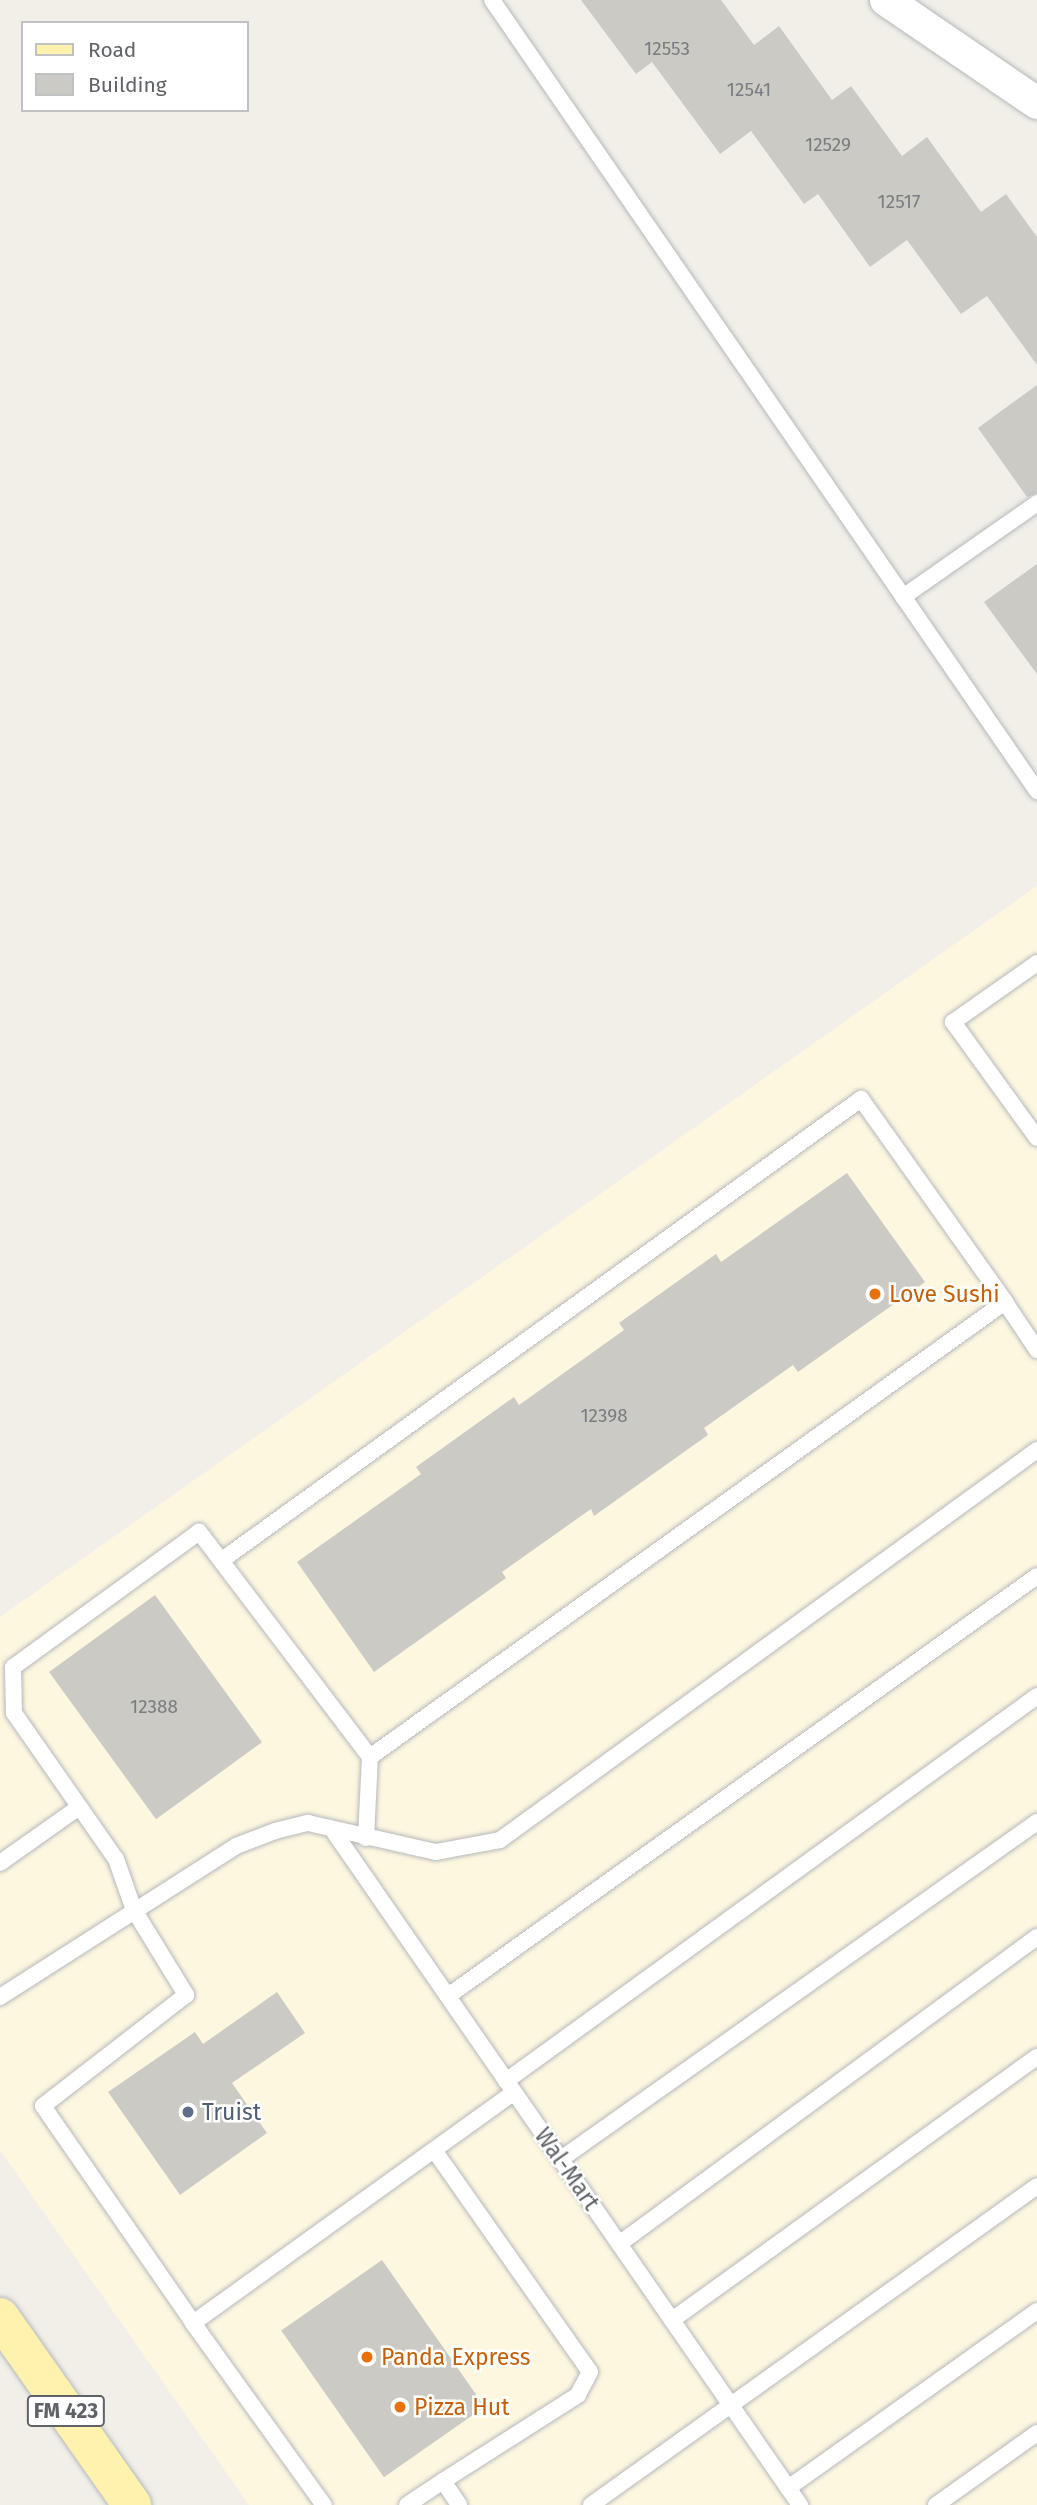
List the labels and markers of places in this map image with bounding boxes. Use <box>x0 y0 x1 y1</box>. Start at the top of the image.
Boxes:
place label: Love Sushi <box>889 1280 1000 1308</box>
marker: Love Sushi <box>867 1286 883 1302</box>
place label: Truist <box>202 2098 261 2126</box>
marker: Truist <box>180 2104 196 2120</box>
place label: Panda Express <box>381 2343 531 2371</box>
marker: Panda Express <box>359 2349 375 2365</box>
place label: Pizza Hut <box>414 2393 510 2421</box>
marker: Pizza Hut <box>392 2399 408 2415</box>

